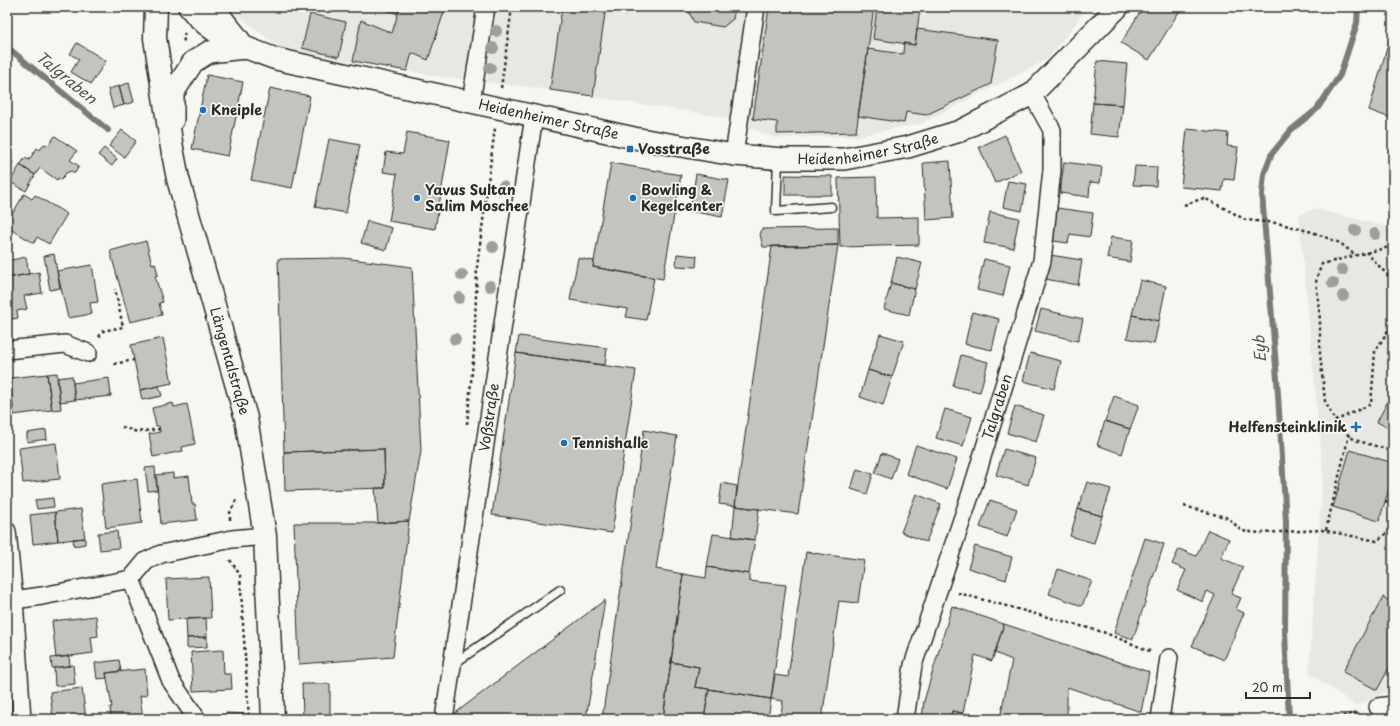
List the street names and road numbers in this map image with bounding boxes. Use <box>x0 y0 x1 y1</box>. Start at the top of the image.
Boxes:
street label: Heidenheimer Straße <box>477 93 621 144</box>
street label: Heidenheimer Straße <box>797 127 941 169</box>
street label: Längentalstraße <box>205 304 256 417</box>
street label: Talgraben <box>977 371 1017 442</box>
street label: Voßstraße <box>473 382 504 453</box>

